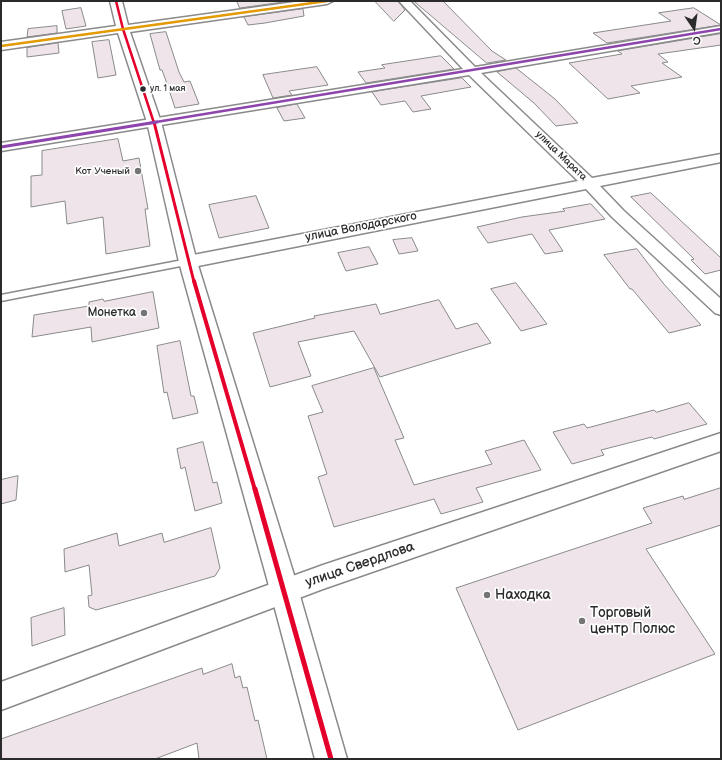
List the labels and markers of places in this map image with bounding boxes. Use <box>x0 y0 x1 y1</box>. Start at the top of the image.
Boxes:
marker: ул. 1 мая <box>138 84 148 94</box>
place label: ул. 1 мая <box>150 84 186 94</box>
place label: Кот Ученый <box>75 165 130 177</box>
marker: Кот Ученый <box>133 166 143 176</box>
place label: Монетка <box>87 306 136 320</box>
marker: Монетка <box>139 308 149 318</box>
place label: Находка <box>495 587 551 603</box>
marker: Находка <box>482 590 492 600</box>
place label: Торговый центр Полюс <box>590 605 675 638</box>
marker: Торговый центр Полюс <box>577 616 587 626</box>

